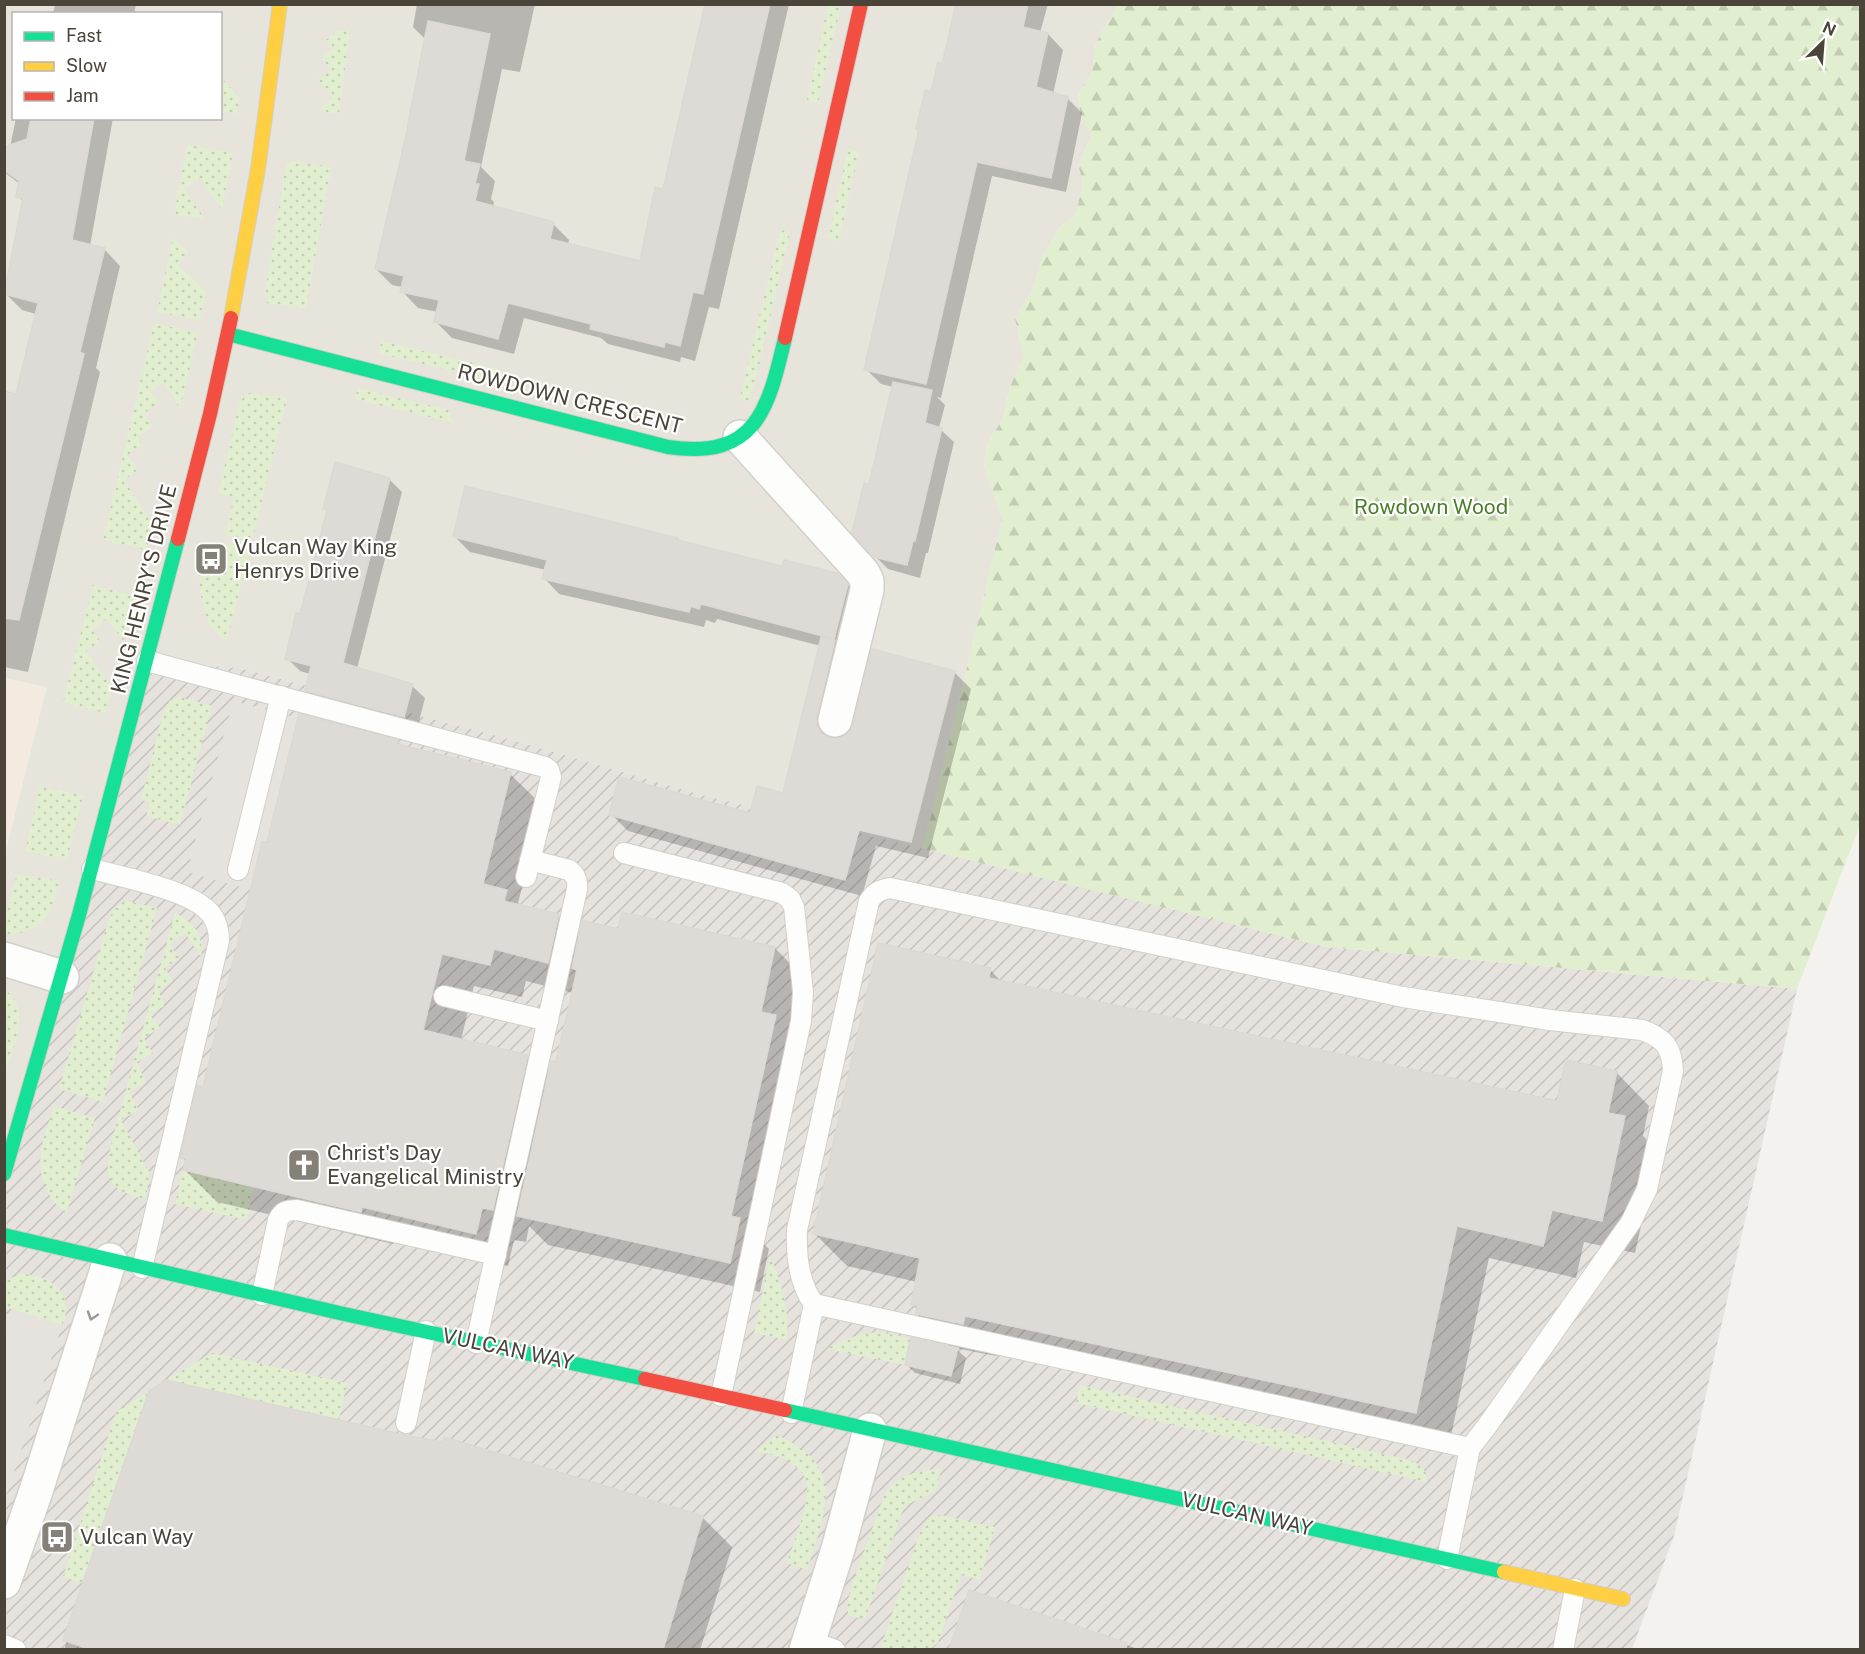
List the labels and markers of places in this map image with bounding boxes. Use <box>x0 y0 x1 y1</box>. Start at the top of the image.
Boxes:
place label: Vulcan Way King Henrys Drive <box>234 534 397 583</box>
bus stop icon: Vulcan Way King Henrys Drive <box>193 541 229 577</box>
place label: Christ's Day Evangelical Ministry <box>327 1140 524 1189</box>
church icon: Christ's Day Evangelical Ministry <box>286 1147 322 1183</box>
bus stop icon: Vulcan Way <box>39 1519 75 1555</box>
place label: Vulcan Way <box>80 1524 194 1549</box>

